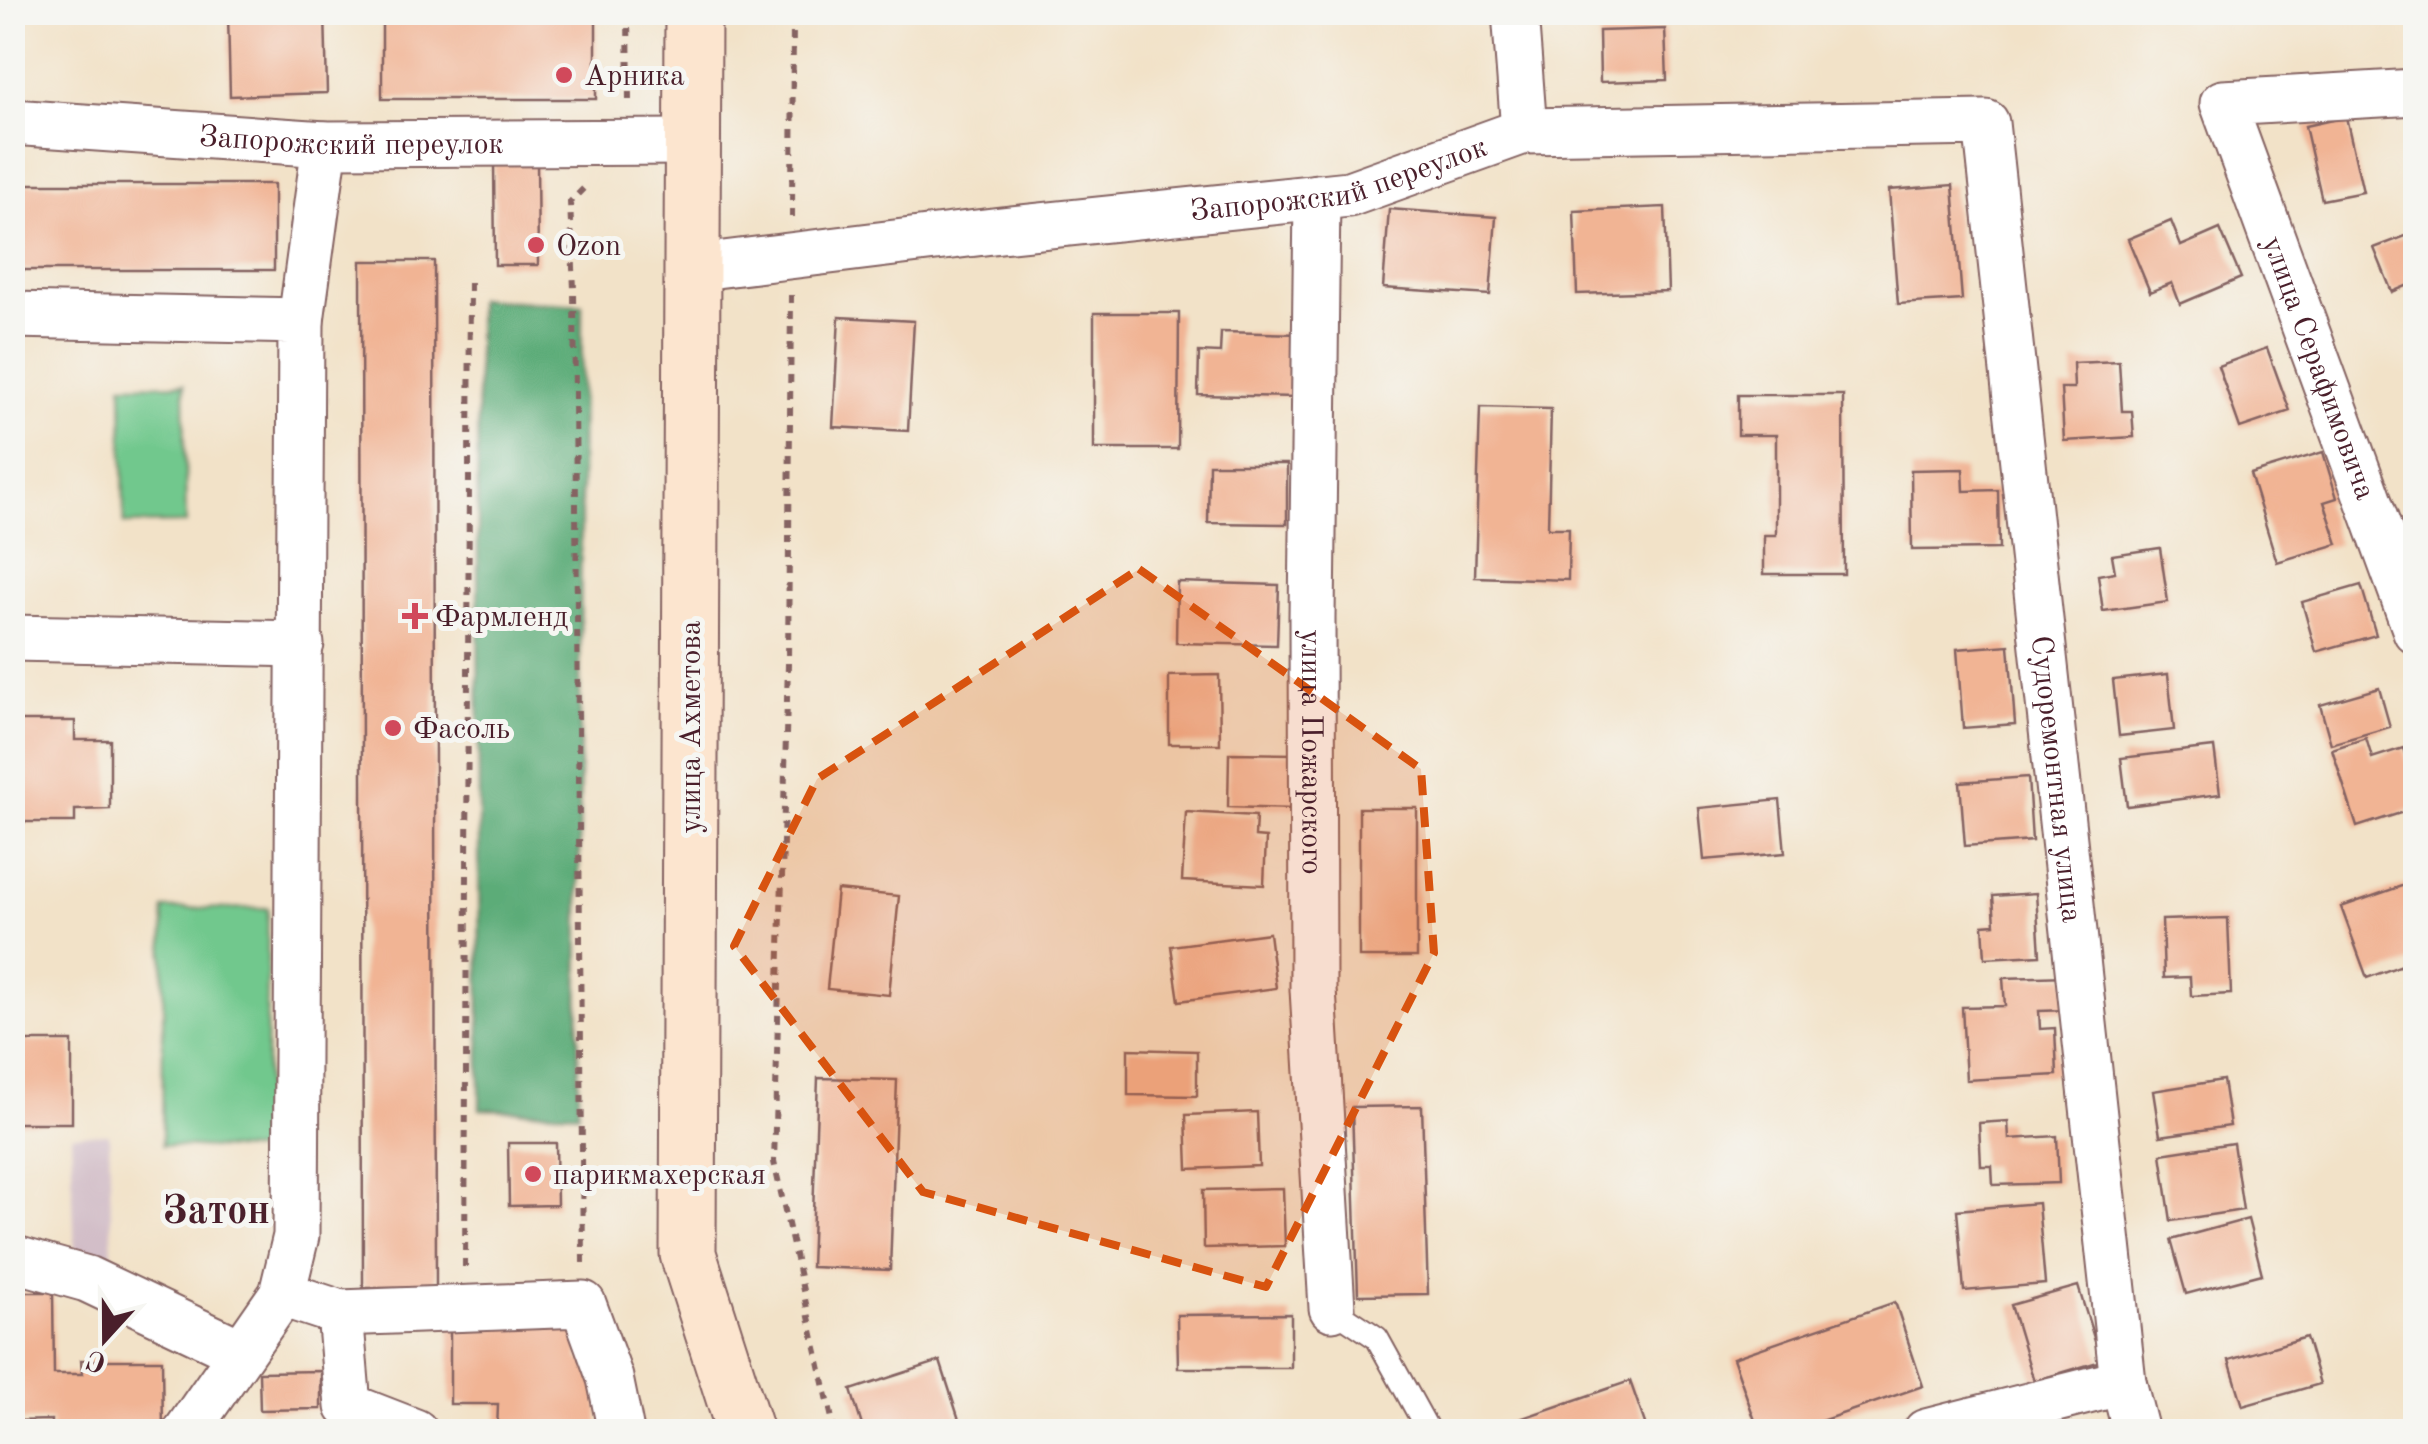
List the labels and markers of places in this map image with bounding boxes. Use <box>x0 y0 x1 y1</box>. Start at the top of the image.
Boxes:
place label: Арника <box>584 62 685 92</box>
marker: Арника <box>553 64 575 86</box>
place label: Ozon <box>556 232 621 262</box>
marker: Ozon <box>525 234 547 256</box>
place label: Фармленд <box>435 603 568 633</box>
marker: Фармленд <box>404 605 426 627</box>
place label: Фасоль <box>413 715 510 745</box>
marker: Фасоль <box>382 717 404 739</box>
place label: парикмахерская <box>553 1161 766 1191</box>
marker: парикмахерская <box>522 1163 544 1185</box>

